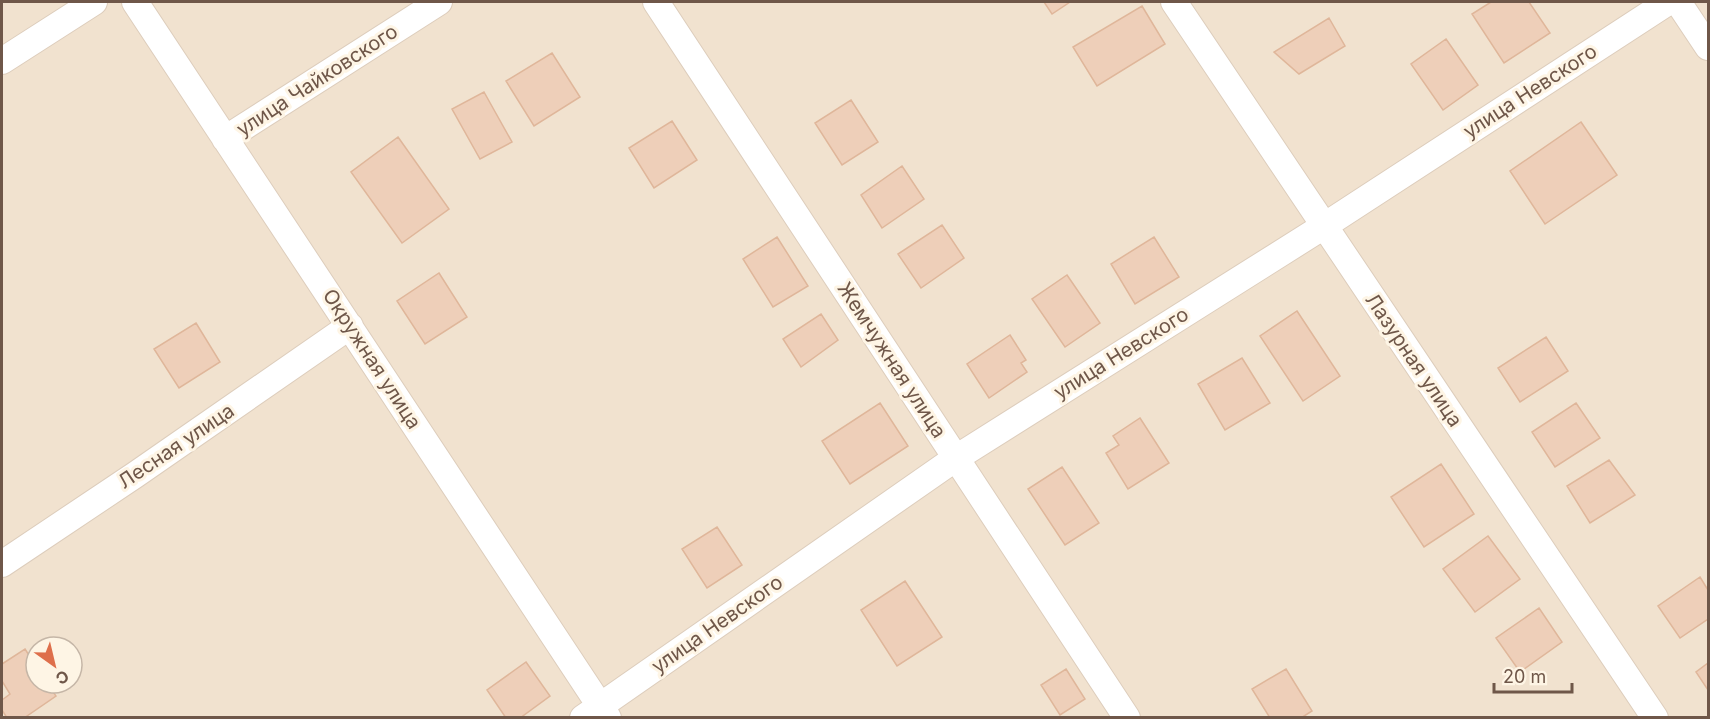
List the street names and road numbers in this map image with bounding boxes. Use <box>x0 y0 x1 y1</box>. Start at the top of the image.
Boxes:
street label: улица Чайковского <box>232 19 402 141</box>
street label: улица Невского <box>1459 39 1601 143</box>
street label: Жемчужная улица <box>833 278 951 442</box>
street label: Окружная улица <box>318 285 426 433</box>
street label: Лазурная улица <box>1360 289 1468 431</box>
street label: улица Невского <box>1049 302 1193 404</box>
street label: Лесная улица <box>113 398 239 494</box>
street label: улица Невского <box>647 570 787 678</box>

